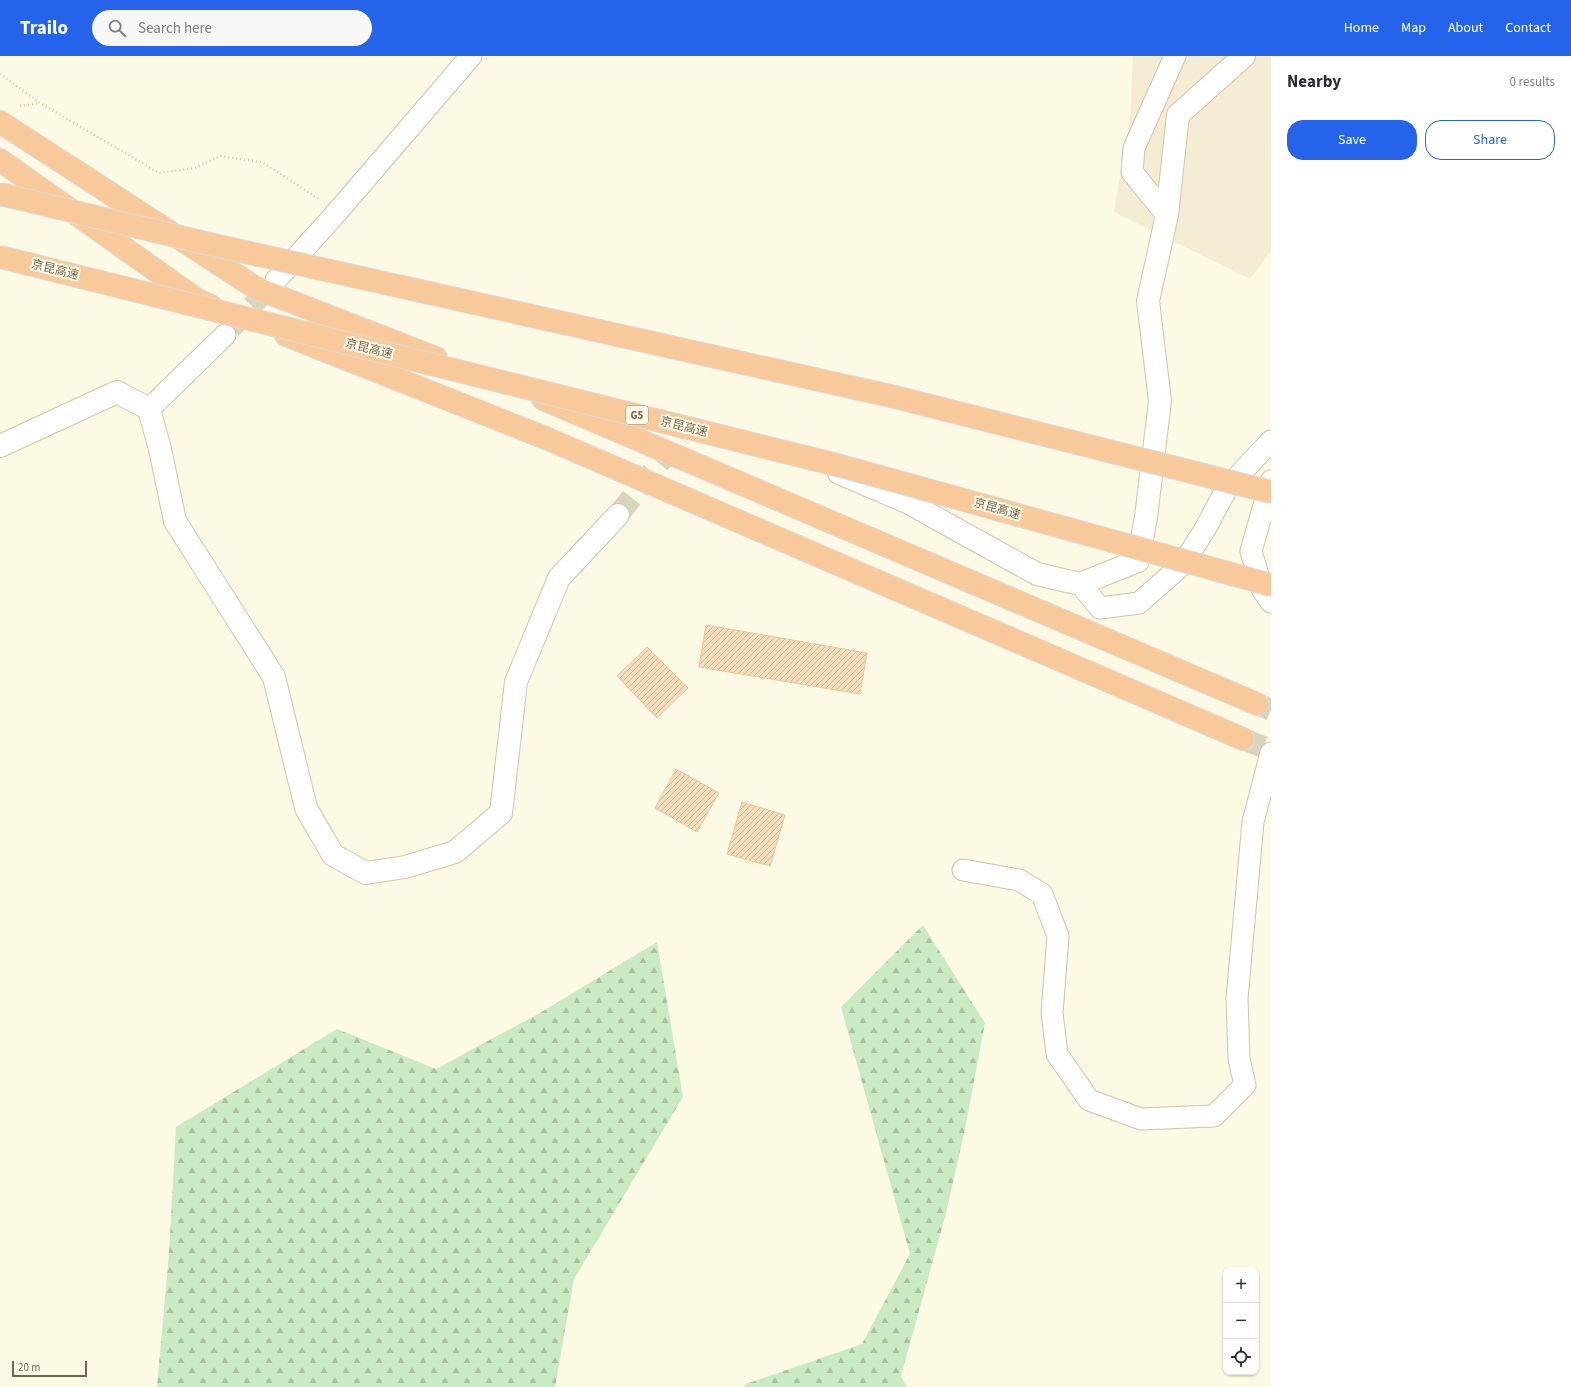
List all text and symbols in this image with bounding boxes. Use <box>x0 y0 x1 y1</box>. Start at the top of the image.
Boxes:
search box <box>92 10 372 46</box>
text: Trailo <box>20 15 68 42</box>
icon: search <box>106 17 128 39</box>
text: Search here <box>138 18 212 39</box>
text: Home <box>1344 18 1379 38</box>
text: Map <box>1401 18 1426 38</box>
text: About <box>1448 18 1483 38</box>
text: Contact <box>1505 18 1551 38</box>
text: Nearby <box>1287 70 1341 94</box>
text: 0 results <box>1510 73 1555 91</box>
button: Save <box>1287 120 1417 160</box>
button: Share <box>1425 120 1555 160</box>
street label: 京昆高速 <box>30 256 80 284</box>
street label: 京昆高速 <box>344 335 394 363</box>
road number: G5 <box>626 406 648 424</box>
street label: 京昆高速 <box>659 413 709 441</box>
street label: 京昆高速 <box>972 494 1022 524</box>
map controls <box>1223 1267 1259 1375</box>
button: + <box>1223 1267 1259 1303</box>
button: − <box>1223 1303 1259 1339</box>
button: locate <box>1223 1339 1259 1375</box>
scale bar <box>12 1359 87 1378</box>
text: 20 m <box>18 1360 40 1375</box>

